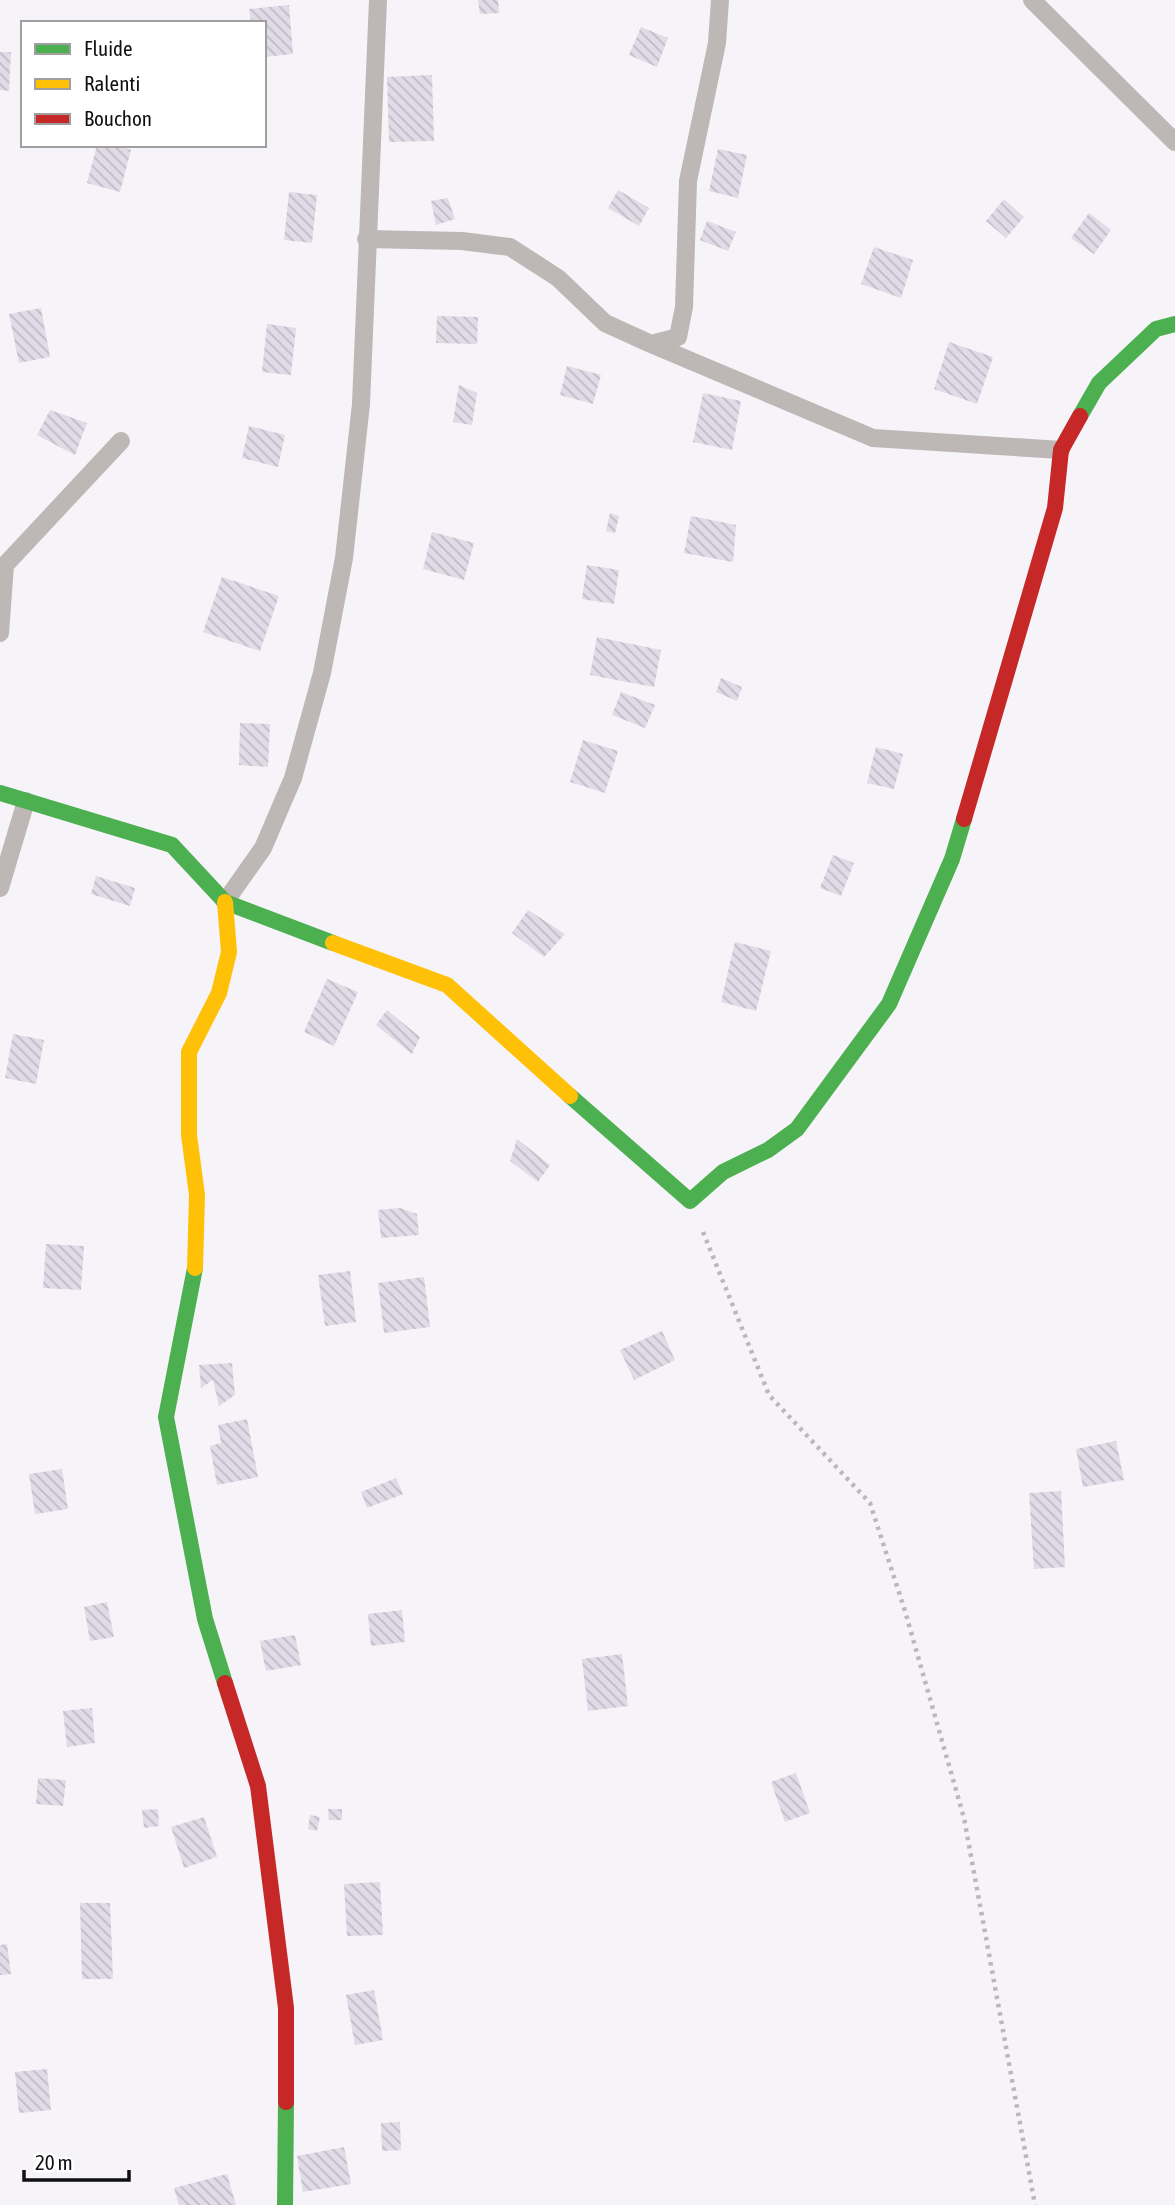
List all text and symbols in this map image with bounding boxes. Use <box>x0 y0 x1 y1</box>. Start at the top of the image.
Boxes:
legend <box>21 21 266 147</box>
text: Fluide <box>84 36 133 60</box>
text: Ralenti <box>84 71 140 95</box>
text: Bouchon <box>84 106 152 130</box>
scale bar <box>24 2138 130 2182</box>
text: 20 m <box>35 2150 73 2174</box>

